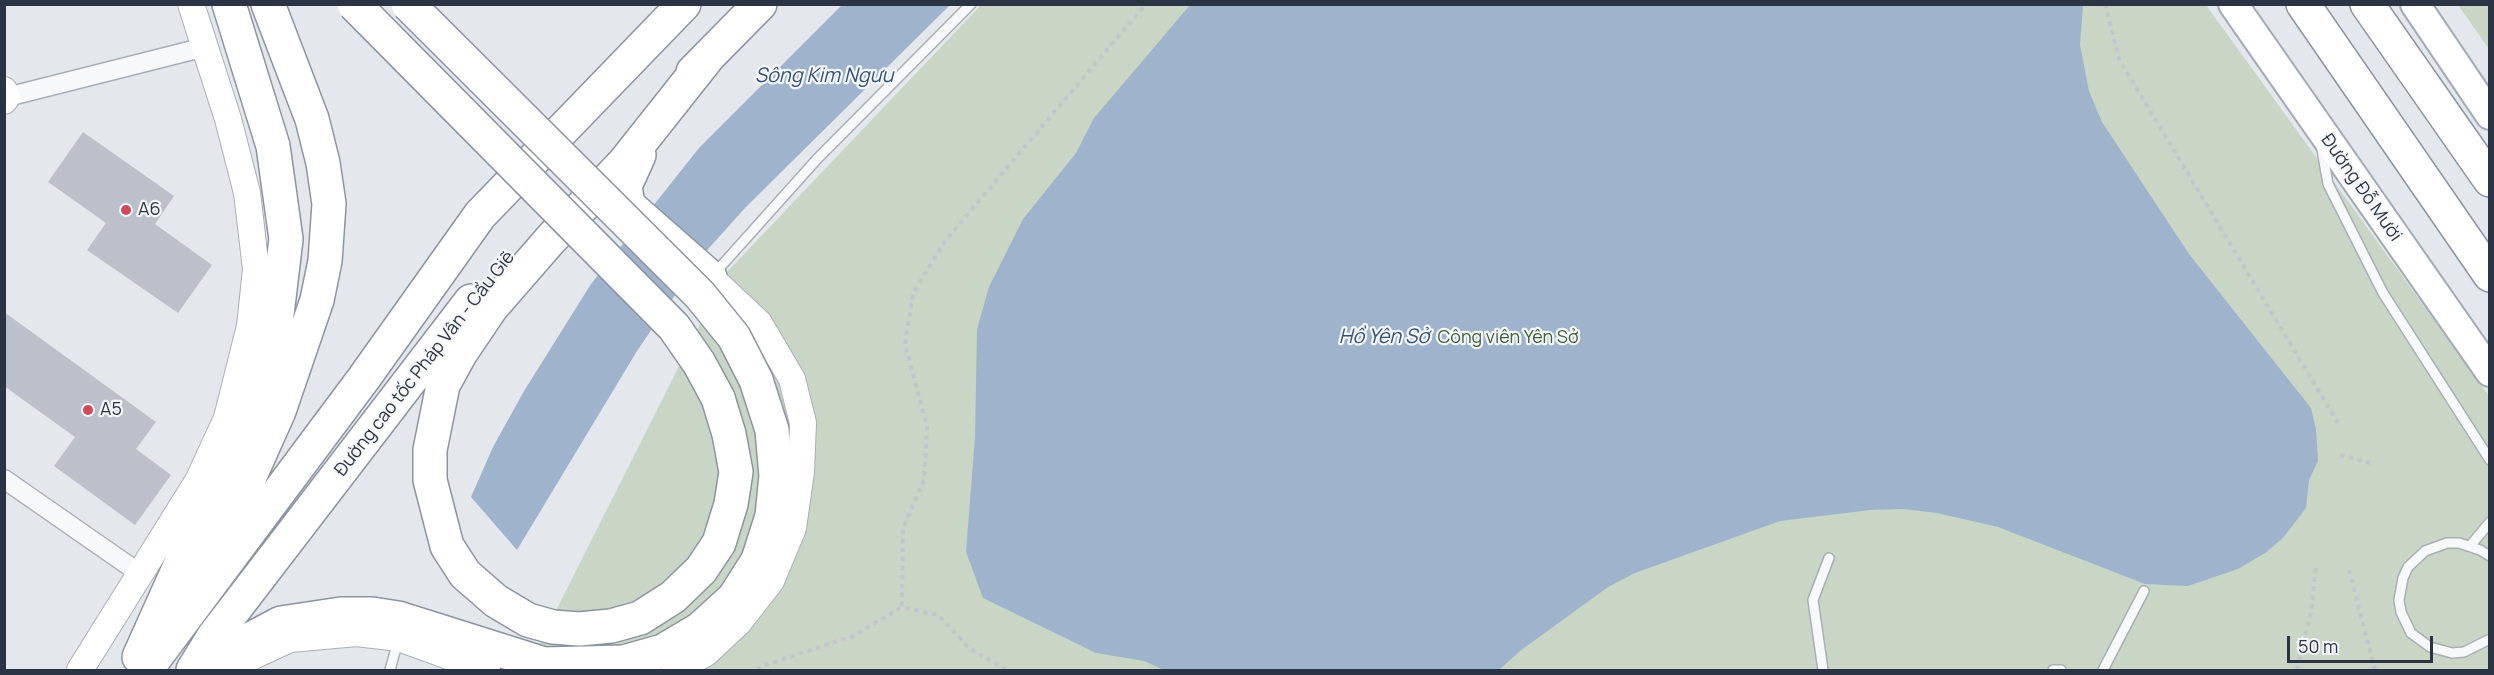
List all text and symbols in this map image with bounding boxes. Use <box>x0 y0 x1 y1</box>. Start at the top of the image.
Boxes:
water label: Sông Kim Ngưu <box>755 64 893 88</box>
street label: Đường Đỗ Mười <box>2316 130 2406 246</box>
place label: A6 <box>138 199 161 221</box>
marker: A6 <box>119 203 133 217</box>
street label: Đường cao tốc Pháp Vân - Cầu Giẽ <box>330 247 520 481</box>
water label: Hồ Yên Sở <box>1339 325 1429 349</box>
park label: Công viên Yên Sở <box>1437 327 1579 349</box>
place label: A5 <box>100 399 122 421</box>
marker: A5 <box>81 403 95 417</box>
scale bar <box>2290 624 2436 662</box>
text: 50 m <box>2298 634 2338 658</box>

